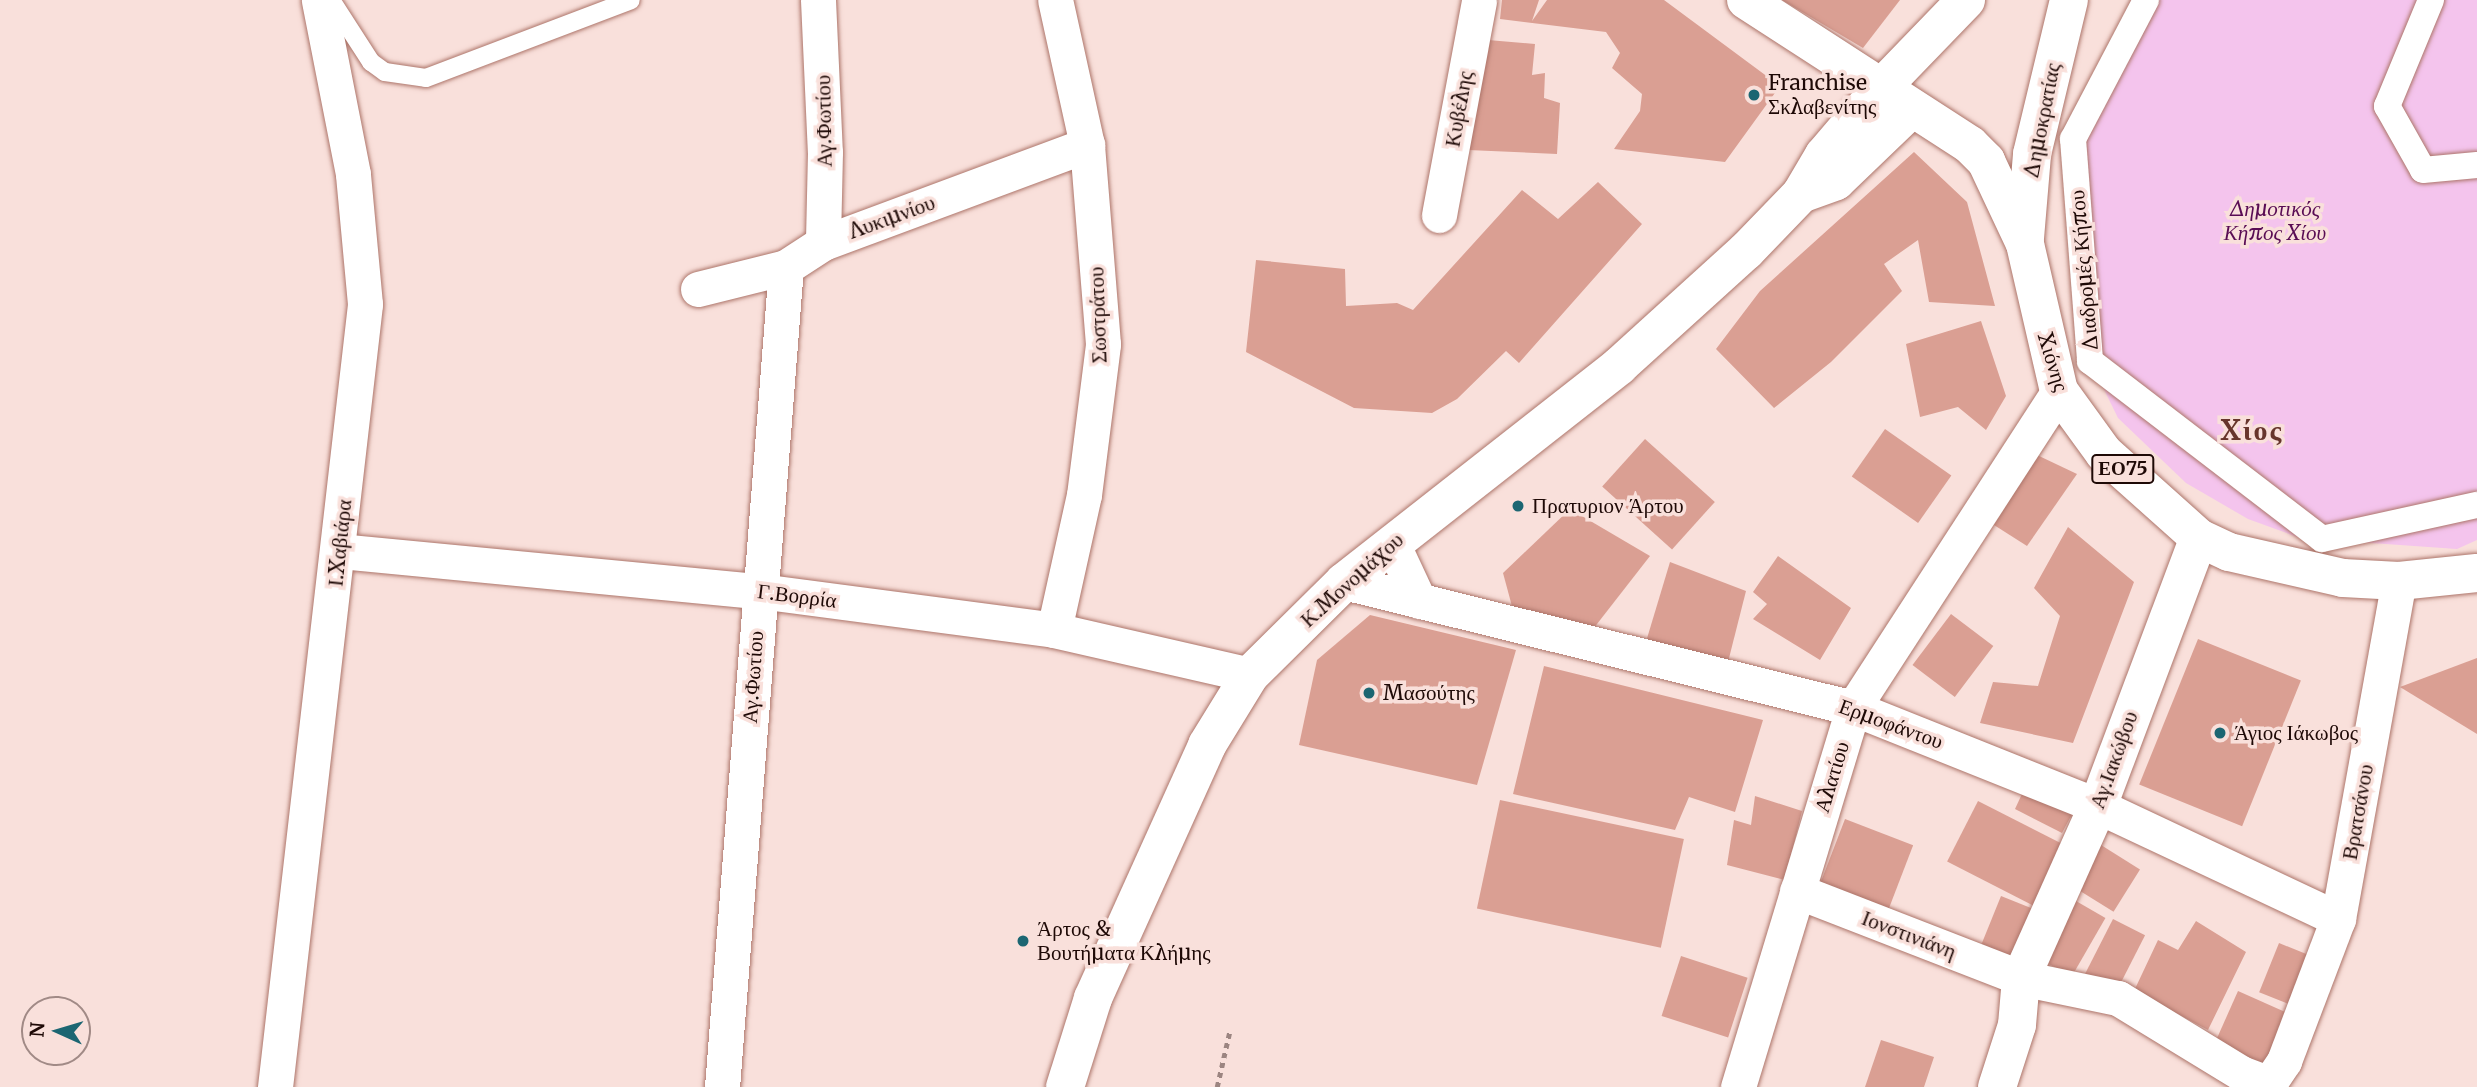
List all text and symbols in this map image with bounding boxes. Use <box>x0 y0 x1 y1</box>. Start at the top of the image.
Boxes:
street label: Δημοκρατίας <box>2018 61 2066 181</box>
street label: Κυβέλης <box>1440 69 1478 149</box>
place label: Franchise Σκλαβενίτης <box>1768 70 1876 120</box>
street label: Αγ.Φωτίου <box>811 75 837 167</box>
marker: Franchise Σκλαβενίτης <box>1746 87 1762 103</box>
street label: Διαδρομές Κήπου <box>2064 189 2104 353</box>
street label: Λυκιμνίου <box>846 190 938 244</box>
park label: Δημοτικός Κήπος Χίου <box>2224 196 2326 246</box>
street label: Σωστράτου <box>1084 266 1112 364</box>
street label: Χιόνης <box>2032 330 2074 394</box>
district label: Χίος <box>2221 413 2283 447</box>
road number: ΕΟ75 <box>2090 454 2156 484</box>
place label: Πρατυριον Άρτου <box>1532 493 1684 519</box>
street label: Ι.Χαβιάρα <box>323 498 357 588</box>
marker: Πρατυριον Άρτου <box>1510 498 1526 514</box>
street label: Κ.Μονομάχου <box>1296 527 1408 633</box>
street label: Γ.Βορρία <box>756 579 838 613</box>
street label: Αγ.Φωτίου <box>737 630 769 724</box>
place label: Μασούτης <box>1383 680 1475 706</box>
marker: Μασούτης <box>1361 685 1377 701</box>
street label: Ερμοφάντου <box>1836 694 1946 754</box>
street label: Αγ.Ιακώβου <box>2085 708 2143 812</box>
place label: Άγιος Ιάκωβος <box>2234 720 2358 746</box>
marker: Άγιος Ιάκωβος <box>2212 725 2228 741</box>
street label: Αλατίου <box>1809 738 1855 816</box>
street label: Βρατσάνου <box>2337 762 2379 862</box>
street label: Ιονστινιάνη <box>1858 905 1960 965</box>
place label: Άρτος & Βουτήματα Κλήμης <box>1037 916 1211 966</box>
marker: Άρτος & Βουτήματα Κλήμης <box>1015 933 1031 949</box>
north arrow <box>21 996 91 1066</box>
text: N <box>25 1021 50 1038</box>

